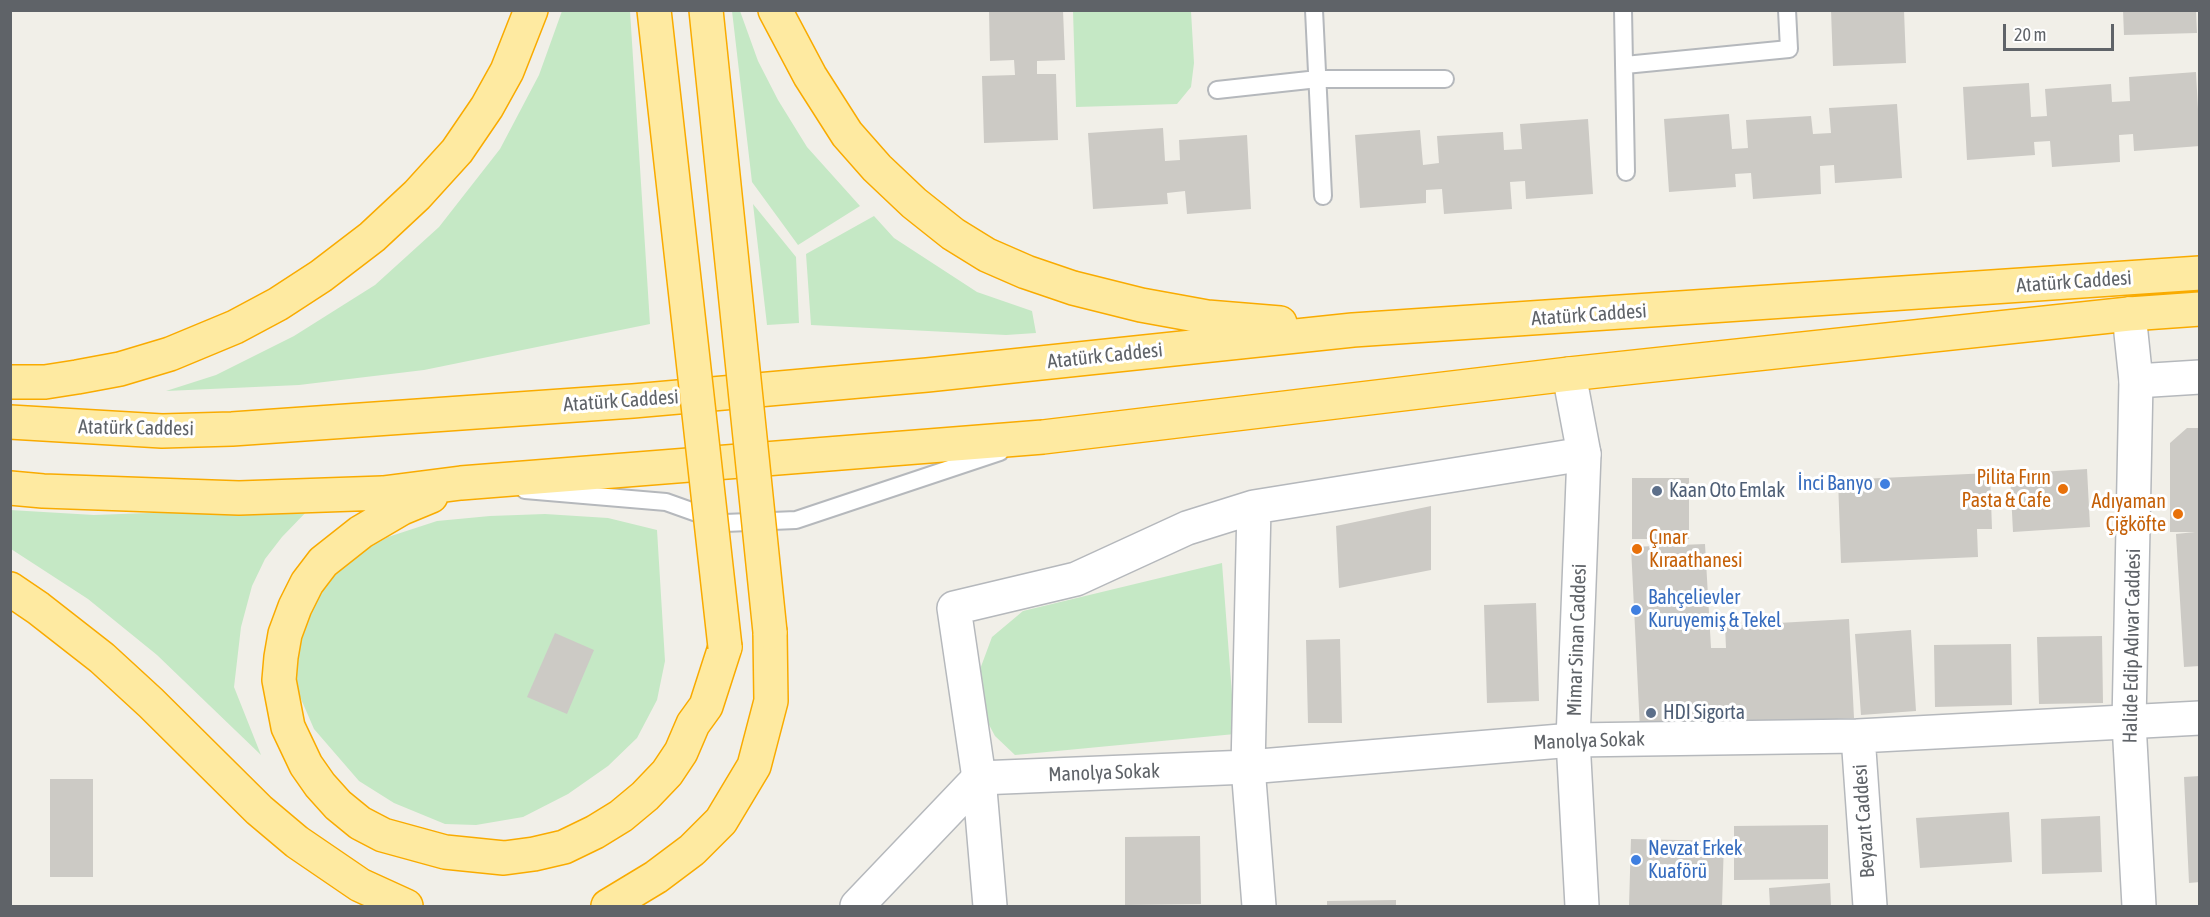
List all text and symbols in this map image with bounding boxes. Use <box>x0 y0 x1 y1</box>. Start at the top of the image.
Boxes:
scale bar <box>2006 12 2117 50</box>
text: 20 m <box>2014 24 2046 45</box>
street label: Atatürk Caddesi <box>2015 266 2133 298</box>
street label: Atatürk Caddesi <box>1530 299 1648 331</box>
street label: Atatürk Caddesi <box>1046 338 1164 374</box>
street label: Atatürk Caddesi <box>562 385 680 417</box>
street label: Atatürk Caddesi <box>78 415 194 441</box>
place label: Pilita Fırın Pasta & Cafe <box>1961 466 2051 513</box>
place label: İnci Banyo <box>1798 472 1873 496</box>
marker: İnci Banyo <box>1878 477 1892 491</box>
place label: Kaan Oto Emlak <box>1669 479 1785 503</box>
marker: Pilita Fırın Pasta & Cafe <box>2056 482 2070 496</box>
marker: Kaan Oto Emlak <box>1650 484 1664 498</box>
place label: Adıyaman Çiğköfte <box>2091 490 2166 537</box>
marker: Adıyaman Çiğköfte <box>2171 507 2185 521</box>
place label: Çınar Kıraathanesi <box>1649 526 1743 573</box>
marker: Çınar Kıraathanesi <box>1630 542 1644 556</box>
street label: Halide Edip Adıvar Caddesi <box>2118 548 2146 744</box>
street label: Mimar Sinan Caddesi <box>1562 563 1592 717</box>
place label: Bahçelievler Kuruyemiş & Tekel <box>1648 586 1781 633</box>
marker: Bahçelievler Kuruyemiş & Tekel <box>1629 603 1643 617</box>
place label: HDI Sigorta <box>1663 701 1745 725</box>
marker: HDI Sigorta <box>1644 706 1658 720</box>
street label: Manolya Sokak <box>1533 727 1645 755</box>
street label: Manolya Sokak <box>1048 759 1160 787</box>
street label: Beyazıt Caddesi <box>1848 763 1880 879</box>
place label: Nevzat Erkek Kuaförü <box>1648 837 1743 884</box>
marker: Nevzat Erkek Kuaförü <box>1629 853 1643 867</box>

